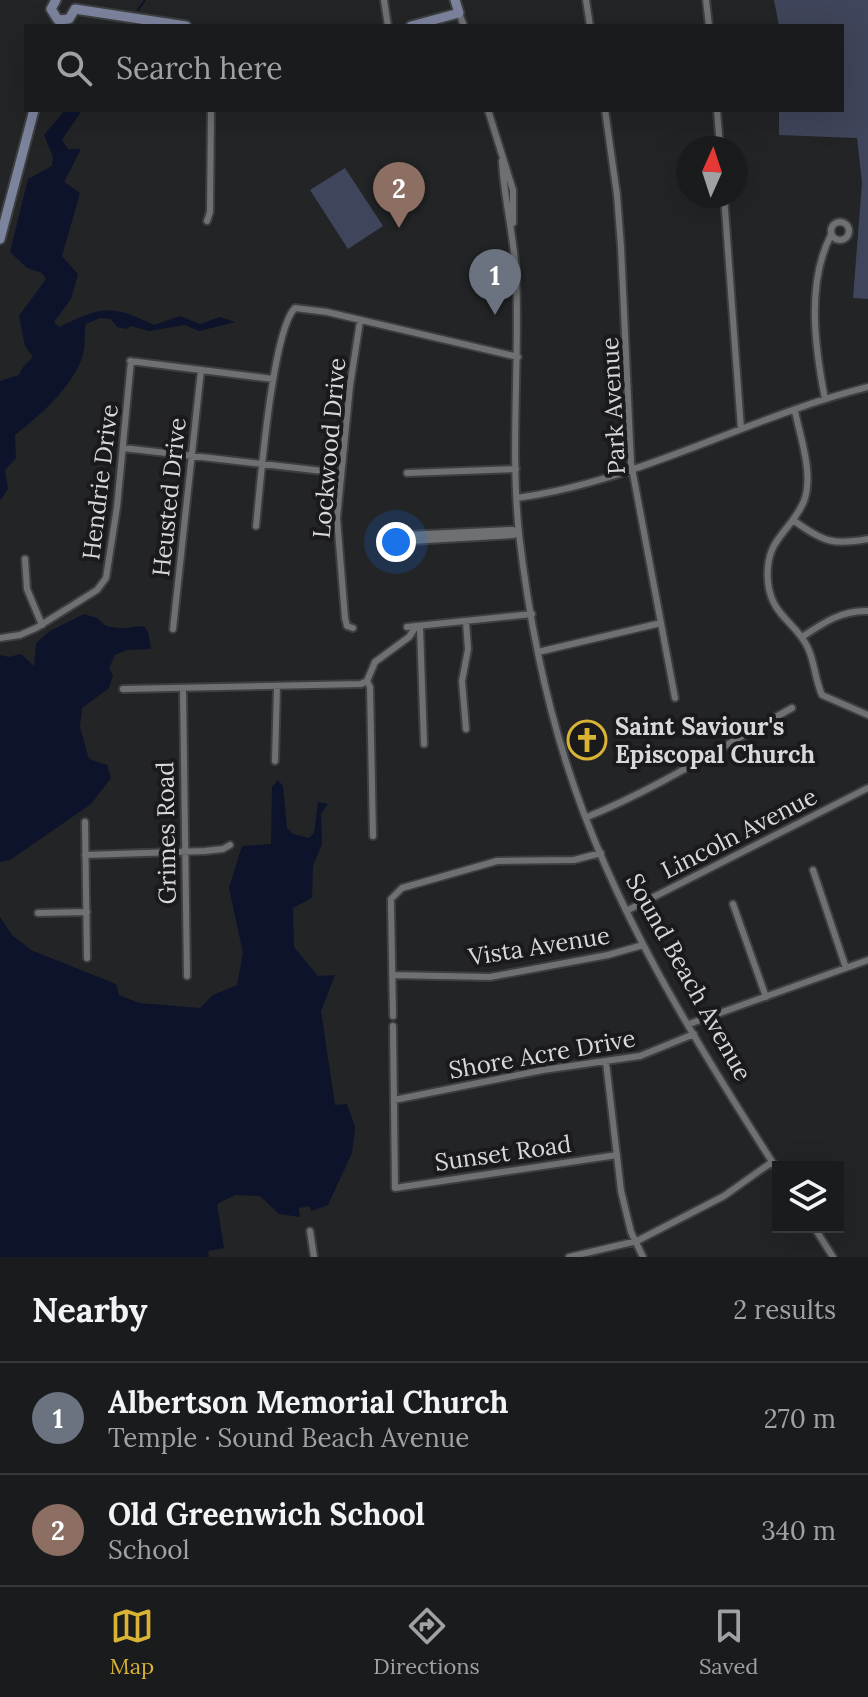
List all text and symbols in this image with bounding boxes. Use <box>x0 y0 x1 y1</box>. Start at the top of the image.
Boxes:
search box <box>24 24 844 112</box>
icon: search <box>52 46 96 90</box>
text: Search here <box>116 49 283 87</box>
north arrow <box>676 136 748 208</box>
pin: 2 <box>373 162 425 228</box>
pin: 1 <box>469 249 521 315</box>
street label: Park Avenue <box>594 336 632 476</box>
street label: Lockwood Drive <box>306 356 352 540</box>
street label: Hendrie Drive <box>75 402 125 562</box>
street label: Heusted Drive <box>145 416 193 578</box>
your location <box>376 522 416 562</box>
place label: Saint Saviour's Episcopal Church <box>615 711 815 770</box>
church icon: Saint Saviour's Episcopal Church <box>566 719 608 761</box>
street label: Grimes Road <box>149 761 183 905</box>
street label: Lincoln Avenue <box>656 780 822 886</box>
street label: Sound Beach Avenue <box>619 868 759 1086</box>
street label: Vista Avenue <box>465 920 612 973</box>
street label: Shore Acre Drive <box>446 1022 638 1086</box>
street label: Sunset Road <box>433 1128 573 1178</box>
map controls <box>772 1161 844 1233</box>
button: layers <box>772 1161 844 1233</box>
text: Nearby <box>32 1288 148 1331</box>
text: 2 results <box>733 1293 836 1326</box>
text: Albertson Memorial Church <box>108 1383 508 1421</box>
text: 1 <box>53 1402 63 1435</box>
text: 270 m <box>764 1402 836 1435</box>
text: Temple · Sound Beach Avenue <box>108 1421 469 1454</box>
text: Old Greenwich School <box>108 1495 425 1533</box>
text: 2 <box>51 1514 65 1547</box>
text: 340 m <box>761 1514 836 1547</box>
text: School <box>108 1533 190 1566</box>
tab: Map <box>110 1604 154 1680</box>
tab: Directions <box>373 1604 480 1680</box>
tab: Saved <box>699 1604 758 1680</box>

